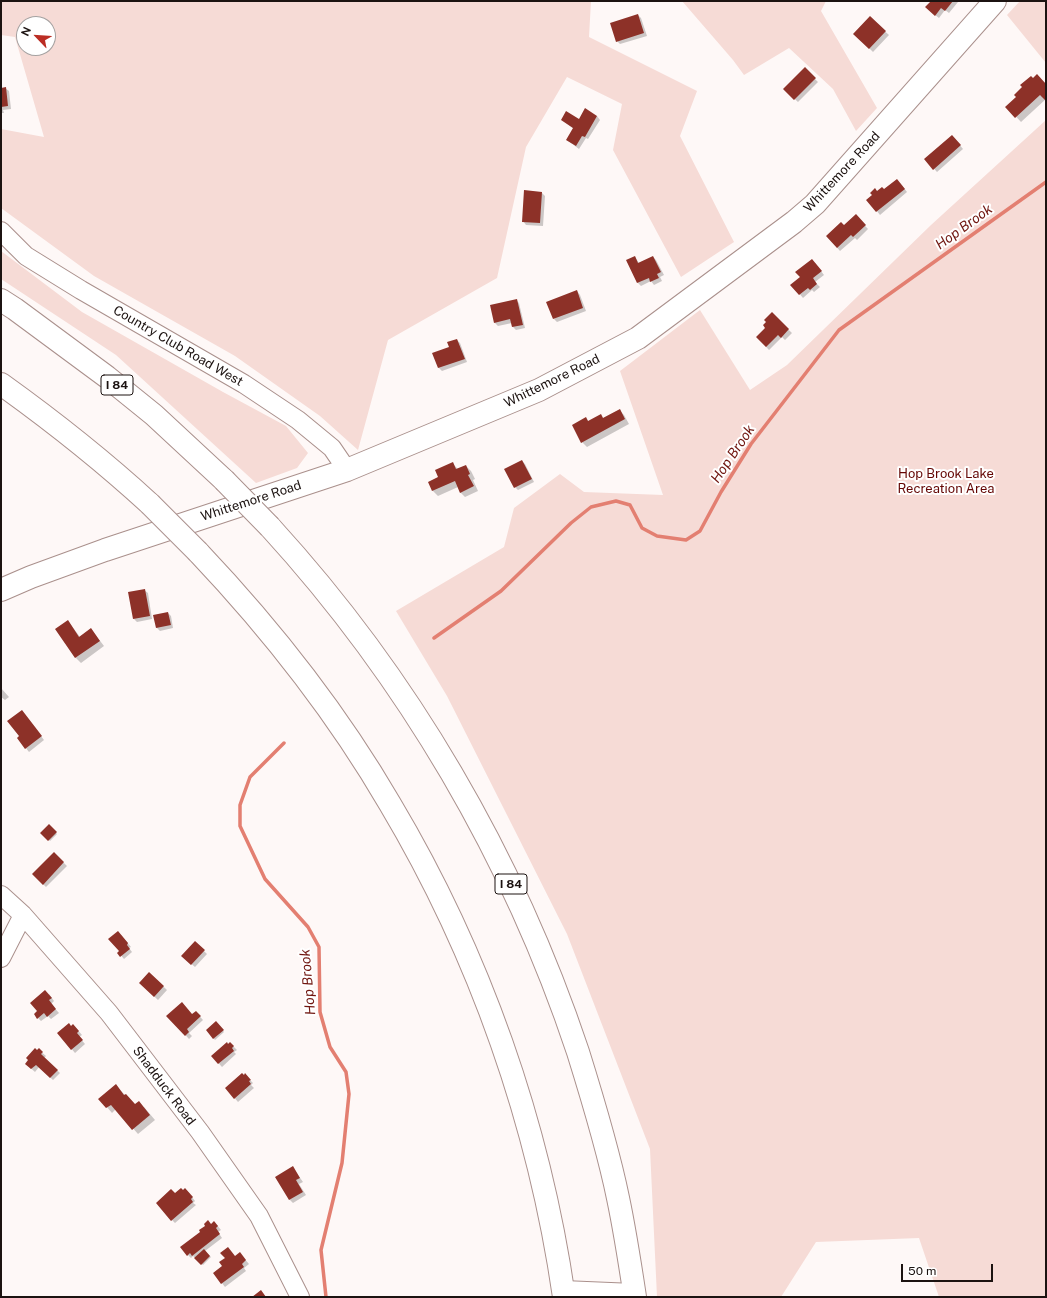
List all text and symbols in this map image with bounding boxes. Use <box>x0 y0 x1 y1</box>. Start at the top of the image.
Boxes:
north arrow <box>16 16 56 56</box>
text: N <box>19 25 33 38</box>
street label: Whittemore Road <box>801 128 883 216</box>
water label: Hop Brook <box>932 201 996 253</box>
street label: Country Club Road West <box>110 302 246 390</box>
street label: Whittemore Road <box>502 351 602 411</box>
road number: I 84 <box>101 375 133 395</box>
water label: Hop Brook <box>708 422 758 486</box>
park label: Hop Brook Lake Recreation Area <box>897 466 995 497</box>
street label: Whittemore Road <box>199 477 303 525</box>
road number: I 84 <box>495 874 527 894</box>
water label: Hop Brook <box>297 948 319 1016</box>
street label: Shadduck Road <box>129 1044 199 1128</box>
scale bar <box>903 1256 995 1282</box>
text: 50 m <box>908 1264 936 1278</box>

